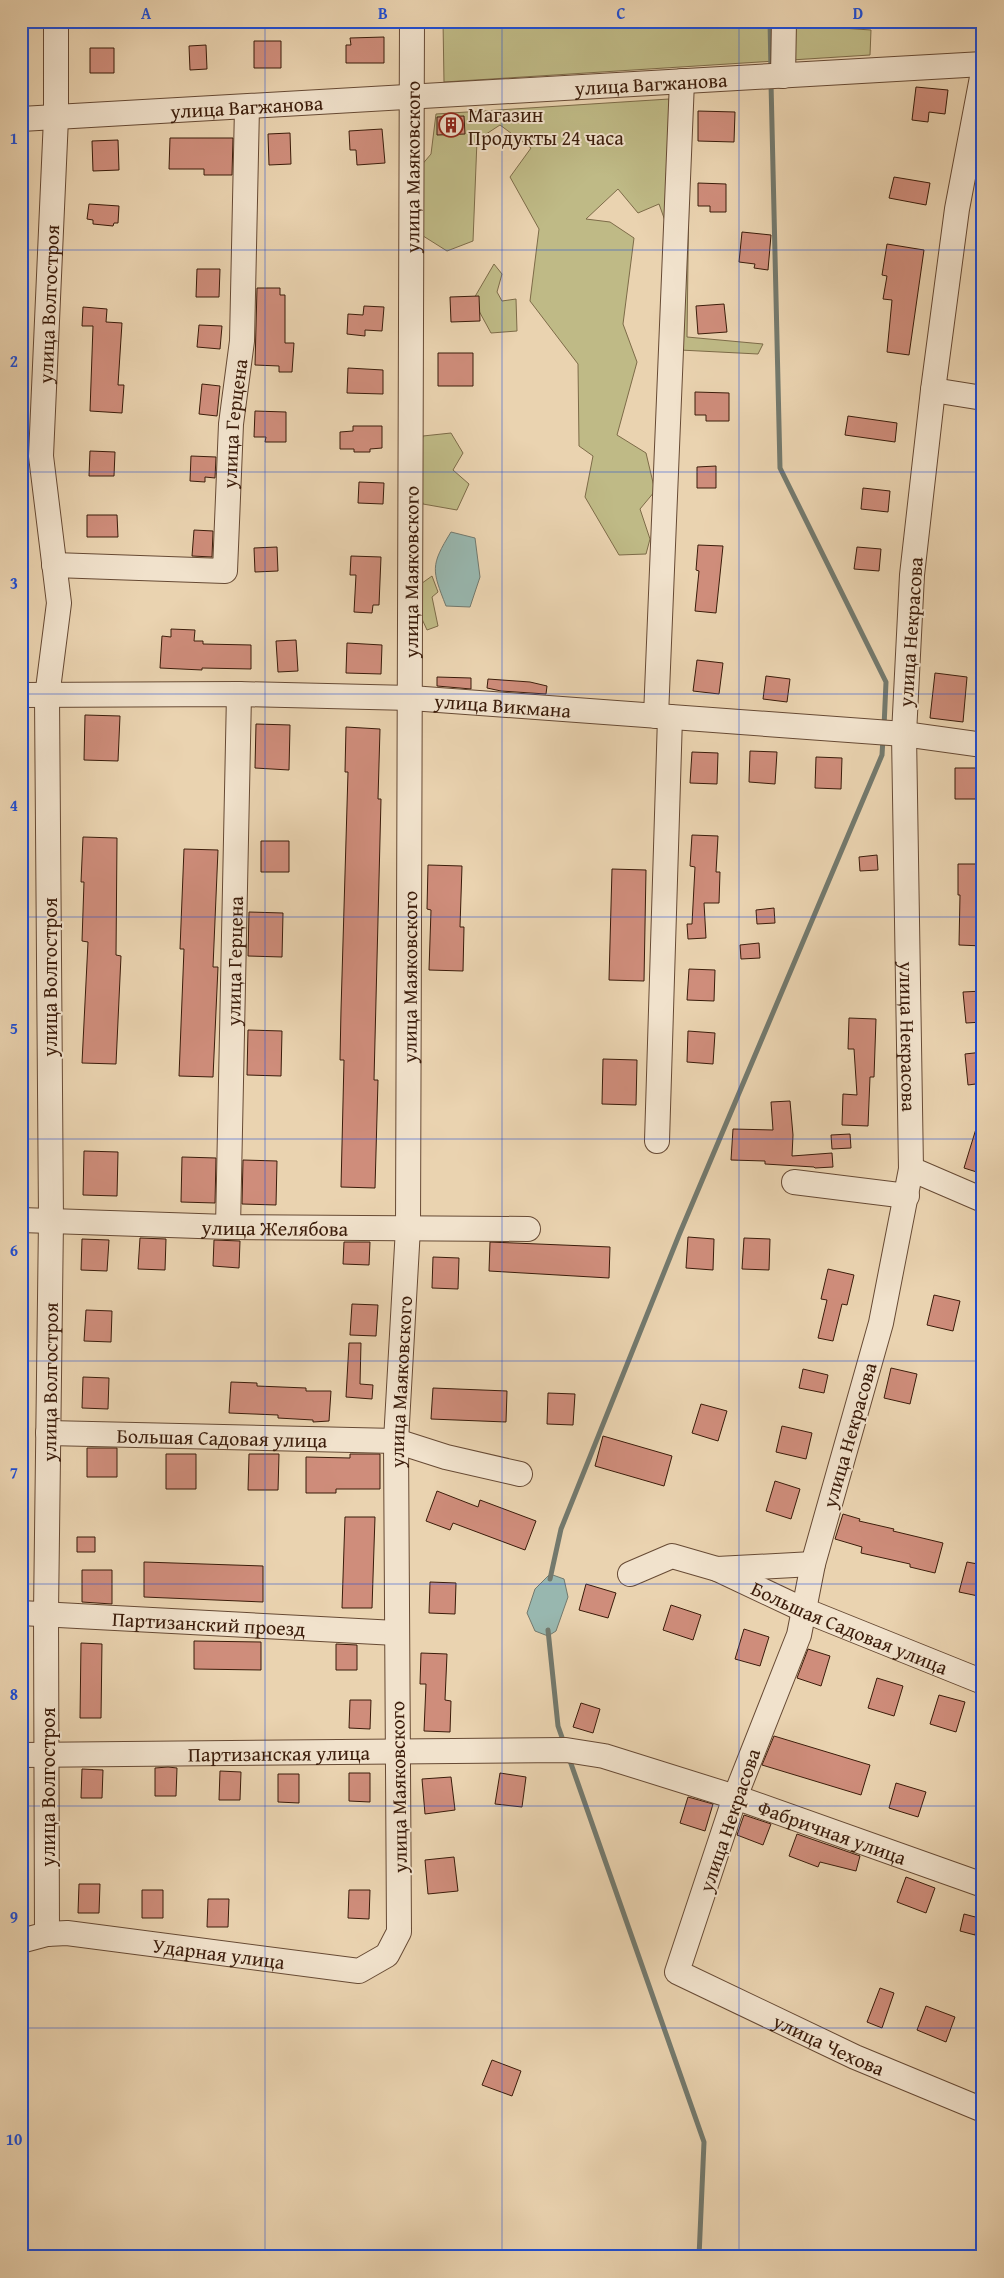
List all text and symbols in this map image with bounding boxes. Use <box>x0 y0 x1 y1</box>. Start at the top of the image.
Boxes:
text: A <box>141 1 152 25</box>
text: B <box>378 1 388 25</box>
text: C <box>616 1 626 25</box>
text: D <box>853 1 863 25</box>
street label: улица Вагжанова <box>573 64 729 102</box>
street label: улица Маяковского <box>397 81 426 254</box>
street label: улица Вагжанова <box>168 87 324 125</box>
place label: Магазин Продукты 24 часа <box>468 100 624 152</box>
building icon: Магазин Продукты 24 часа <box>438 112 464 138</box>
text: 1 <box>10 126 18 150</box>
street label: улица Волгостроя <box>30 224 66 385</box>
text: 2 <box>10 349 18 373</box>
street label: улица Герцена <box>214 356 254 490</box>
street label: улица Маяковского <box>395 486 425 659</box>
street label: улица Некрасова <box>890 556 930 709</box>
text: 3 <box>10 571 18 595</box>
street label: улица Викмана <box>432 685 573 724</box>
text: 4 <box>10 793 18 817</box>
street label: улица Маяковского <box>394 891 424 1064</box>
street label: улица Герцена <box>218 895 249 1027</box>
street label: улица Волгостроя <box>35 897 64 1058</box>
street label: улица Некрасова <box>893 960 925 1112</box>
text: 5 <box>10 1016 18 1040</box>
street label: улица Желябова <box>200 1212 349 1242</box>
text: 6 <box>10 1238 18 1262</box>
street label: улица Маяковского <box>381 1295 419 1469</box>
street label: улица Волгостроя <box>33 1302 64 1463</box>
street label: улица Некрасова <box>814 1358 884 1512</box>
street label: Большая Садовая улица <box>116 1420 328 1454</box>
text: 7 <box>10 1460 18 1484</box>
street label: Большая Садовая улица <box>747 1573 953 1681</box>
street label: Партизанский проезд <box>111 1603 306 1643</box>
text: 8 <box>10 1682 18 1706</box>
street label: улица Маяковского <box>382 1701 414 1874</box>
street label: улица Волгостроя <box>33 1707 62 1868</box>
street label: Партизанская улица <box>188 1737 371 1768</box>
street label: улица Некрасова <box>691 1744 767 1897</box>
street label: Фабричная улица <box>754 1792 911 1871</box>
text: 9 <box>10 1905 18 1929</box>
street label: Ударная улица <box>151 1930 287 1976</box>
street label: улица Чехова <box>768 2005 890 2082</box>
text: 10 <box>6 2127 22 2151</box>

